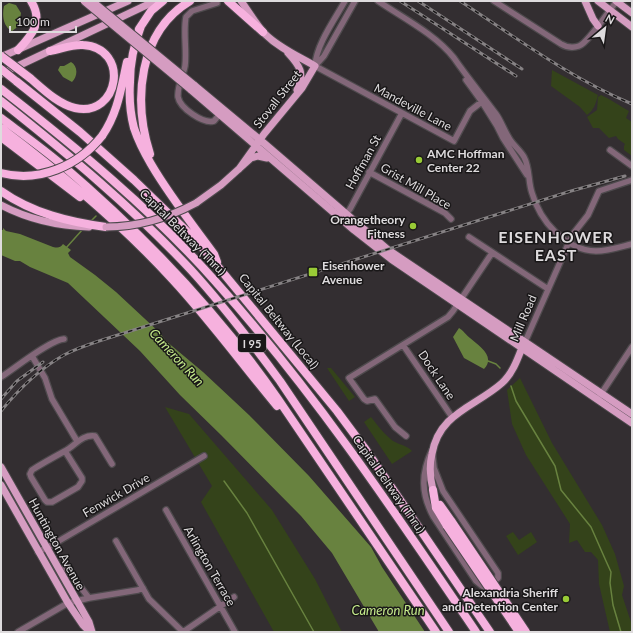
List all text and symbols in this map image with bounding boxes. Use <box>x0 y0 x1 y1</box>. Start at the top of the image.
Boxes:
scale bar <box>10 8 76 34</box>
north arrow <box>585 8 625 48</box>
text: N <box>603 11 617 27</box>
text: 100 m <box>16 14 50 29</box>
street label: Stovall Street <box>250 66 305 131</box>
street label: Mandeville Lane <box>372 80 454 134</box>
street label: Hoffman St <box>342 132 384 192</box>
place label: AMC Hoffman Center 22 <box>426 146 505 175</box>
marker: AMC Hoffman Center 22 <box>414 155 424 165</box>
street label: Grist Mill Place <box>378 160 454 212</box>
street label: Capital Beltway (Thru) <box>137 186 229 278</box>
place label: Orangetheory Fitness <box>330 212 406 241</box>
marker: Orangetheory Fitness <box>408 221 418 231</box>
district label: EISENHOWER EAST <box>498 227 614 264</box>
place label: Eisenhower Avenue <box>321 258 385 287</box>
marker: Eisenhower Avenue <box>307 266 319 278</box>
street label: Capital Beltway (Local) <box>236 270 322 372</box>
street label: Mill Road <box>506 292 540 344</box>
water label: Cameron Run <box>146 325 208 389</box>
road number: I 95 <box>238 334 266 352</box>
street label: Dock Lane <box>415 348 459 402</box>
street label: Capital Beltway (Thru) <box>350 432 428 536</box>
street label: Fenwick Drive <box>80 470 152 520</box>
street label: Huntington Avenue <box>26 495 88 593</box>
street label: Arlington Terrace <box>181 523 239 609</box>
place label: Alexandria Sheriff and Detention Center <box>442 585 559 614</box>
marker: Alexandria Sheriff and Detention Center <box>561 594 571 604</box>
water label: Cameron Run <box>351 602 425 618</box>

